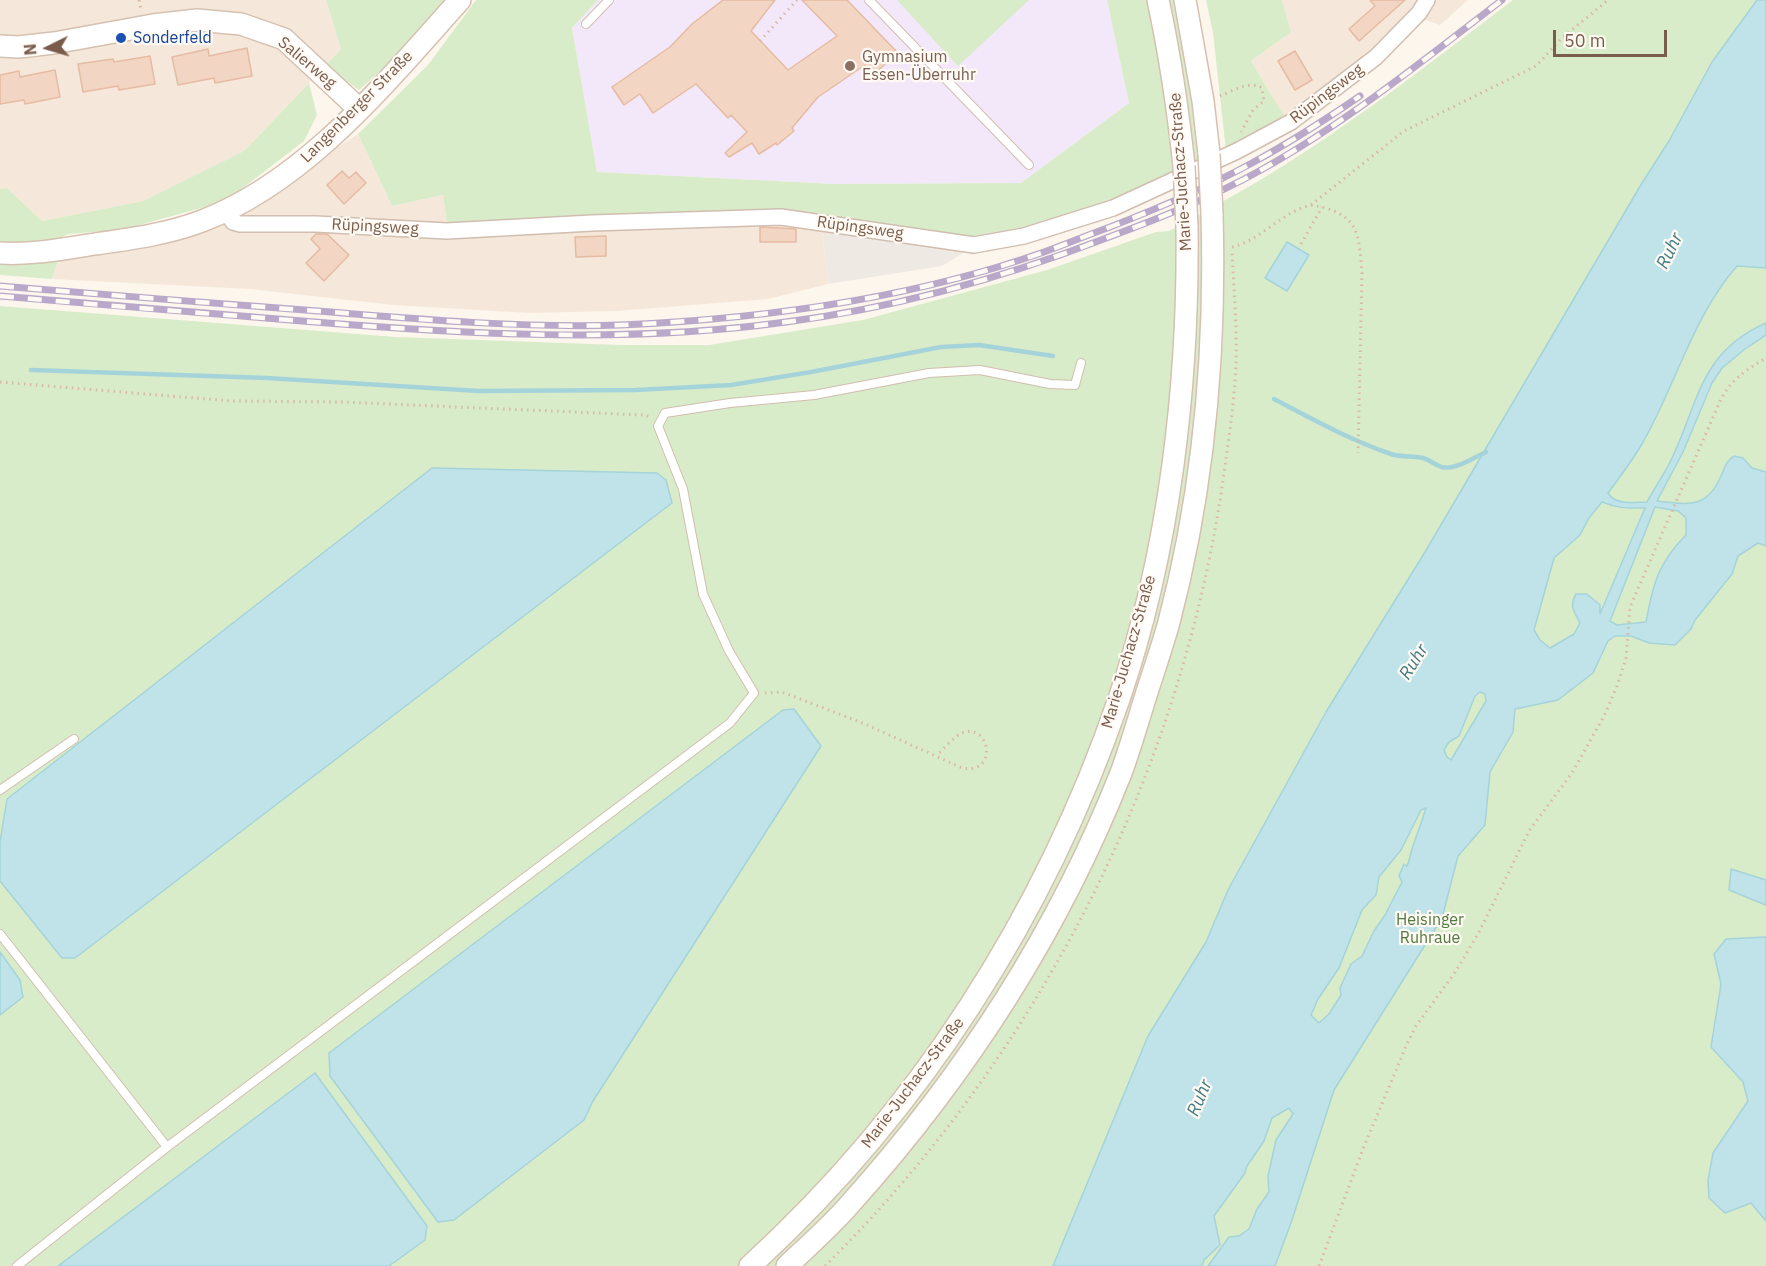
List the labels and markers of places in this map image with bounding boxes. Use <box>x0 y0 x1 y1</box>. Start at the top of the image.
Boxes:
place label: Sonderfeld <box>133 28 212 48</box>
marker: Sonderfeld <box>114 31 128 45</box>
place label: Gymnasium Essen-Überruhr <box>862 47 976 85</box>
marker: Gymnasium Essen-Überruhr <box>843 59 857 73</box>

